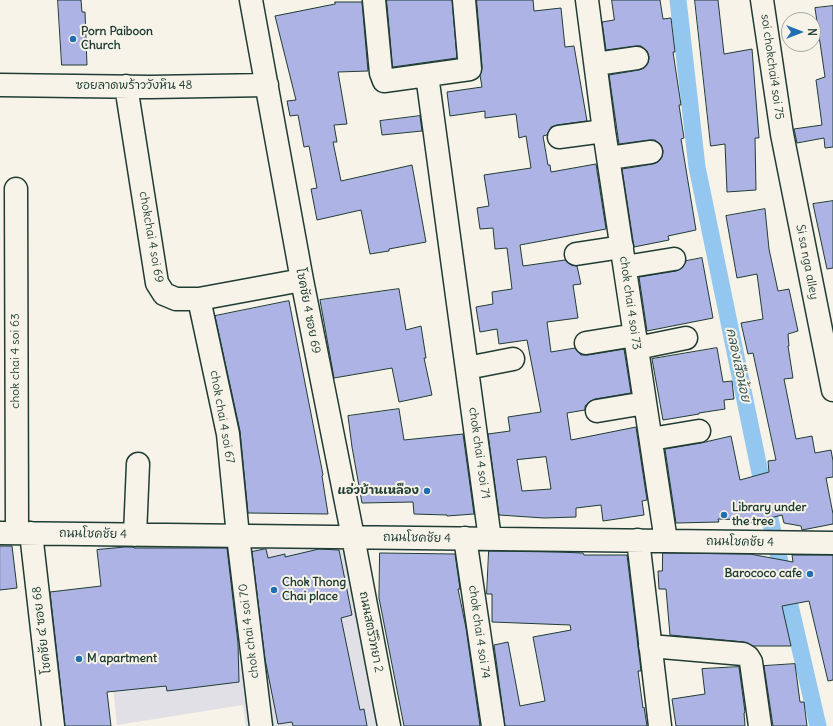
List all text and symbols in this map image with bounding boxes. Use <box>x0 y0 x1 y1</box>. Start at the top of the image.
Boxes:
north arrow <box>781 12 821 52</box>
street label: soi chokchai4 soi 75 <box>757 13 787 121</box>
place label: Porn Paiboon Church <box>81 25 153 53</box>
text: N <box>805 28 819 36</box>
marker: Porn Paiboon Church <box>68 34 78 44</box>
street label: ซอยลาดพร้าววังหิน 48 <box>75 79 193 93</box>
street label: chokchai 4 soi 69 <box>136 190 166 284</box>
street label: Si sa nga alley <box>793 223 821 301</box>
street label: chok chai 4 soi 73 <box>616 255 644 351</box>
street label: โชคชัย 4 ซอย 69 <box>293 267 323 355</box>
street label: chok chai 4 soi 63 <box>9 313 23 409</box>
water label: คลองเสือน้อย <box>723 327 753 403</box>
street label: chok chai 4 soi 67 <box>207 369 237 465</box>
street label: chok chai 4 soi 71 <box>465 406 493 500</box>
place label: แอ่วบ้านเหลือง <box>338 484 419 498</box>
marker: แอ่วบ้านเหลือง <box>422 486 432 496</box>
place label: Library under the tree <box>732 501 806 529</box>
marker: Library under the tree <box>719 510 729 520</box>
street label: ถนนโชคชัย 4 <box>59 526 127 542</box>
street label: ถนนโชคชัย 4 <box>383 530 451 546</box>
street label: ถนนโชคชัย 4 <box>706 534 774 550</box>
place label: Barococo cafe <box>724 567 802 581</box>
marker: Barococo cafe <box>805 569 815 579</box>
place label: Chok Thong Chai place <box>282 576 346 604</box>
street label: chok chai 4 soi 70 <box>236 583 262 679</box>
street label: chok chai 4 soi 74 <box>465 584 493 680</box>
marker: Chok Thong Chai place <box>269 585 279 595</box>
street label: โชคชัย ๔ ซอย 68 <box>30 586 54 674</box>
street label: ถนนสตรีวิทยา 2 <box>356 590 386 674</box>
place label: M apartment <box>87 652 157 666</box>
marker: M apartment <box>74 654 84 664</box>

